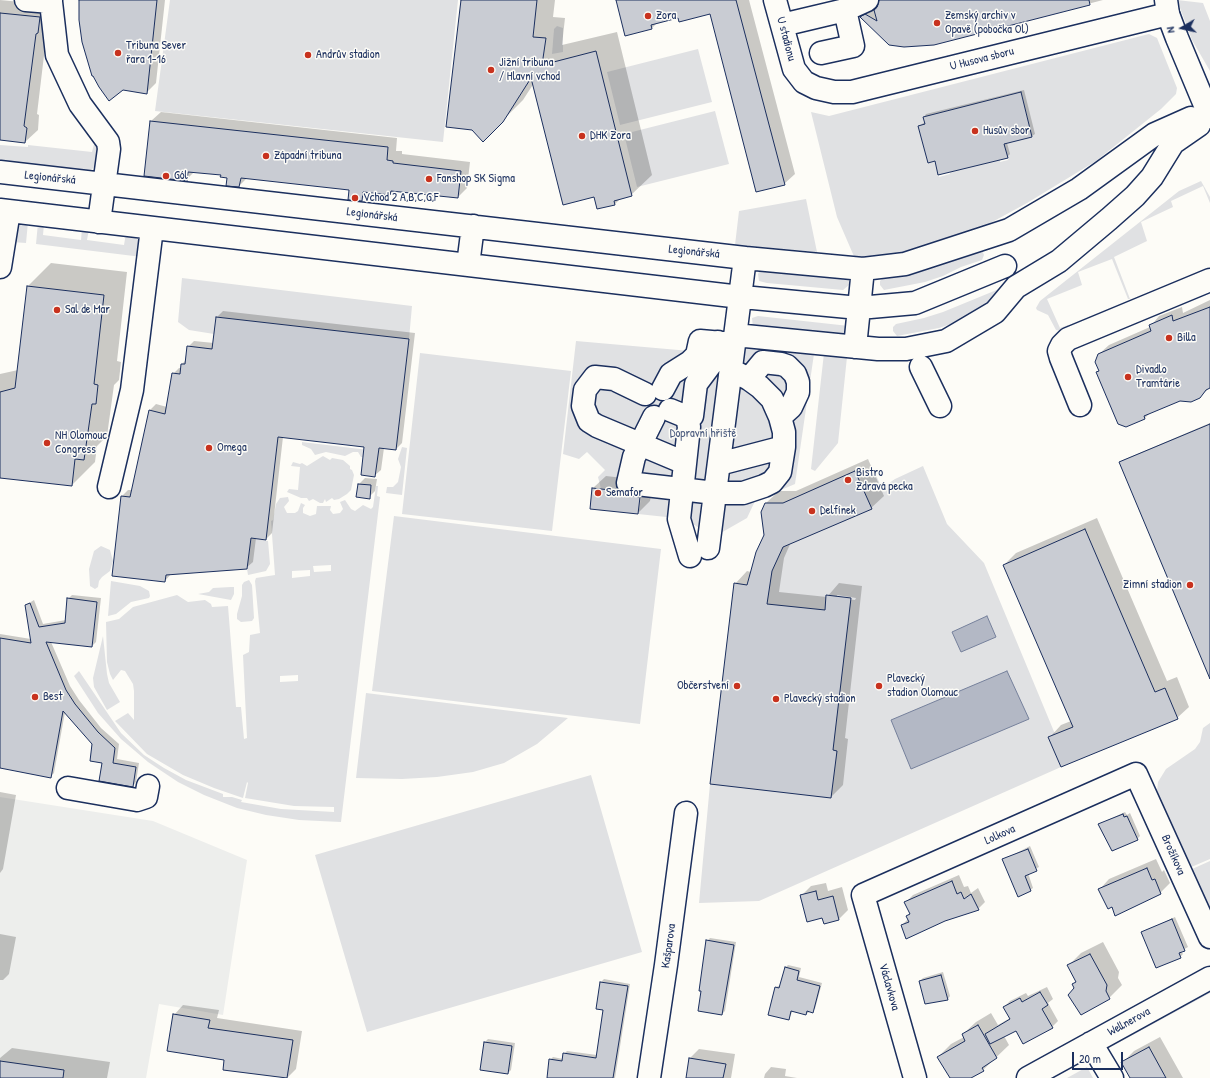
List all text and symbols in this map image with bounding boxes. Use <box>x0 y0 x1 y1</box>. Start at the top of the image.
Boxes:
north arrow <box>1162 8 1202 48</box>
place label: Zora <box>656 9 676 23</box>
place label: Zemský archiv v Opavě (pobočka Ol) <box>945 9 1029 37</box>
marker: Zora <box>643 11 653 21</box>
street label: U stadionu <box>773 15 799 63</box>
marker: Zemský archiv v Opavě (pobočka Ol) <box>932 18 942 28</box>
text: N <box>1163 26 1178 34</box>
place label: Tribuna Sever řara 1-16 <box>126 39 186 67</box>
street label: U Husova sboru <box>949 44 1015 74</box>
marker: Tribuna Sever řara 1-16 <box>113 48 123 58</box>
place label: Andrův stadion <box>316 48 380 62</box>
marker: Andrův stadion <box>303 50 313 60</box>
place label: Jižní tribuna / Hlavní vchod <box>499 56 560 84</box>
marker: Jižní tribuna / Hlavní vchod <box>486 65 496 75</box>
place label: Husův sbor <box>983 124 1029 138</box>
marker: Husův sbor <box>970 126 980 136</box>
place label: DHK Zora <box>590 129 631 143</box>
marker: DHK Zora <box>577 131 587 141</box>
place label: Západní tribuna <box>274 149 341 163</box>
marker: Západní tribuna <box>261 151 271 161</box>
street label: Legionářská <box>24 168 76 188</box>
place label: Gól <box>174 169 188 183</box>
marker: Gól <box>161 171 171 181</box>
place label: Fanshop SK Sigma <box>437 172 515 186</box>
marker: Fanshop SK Sigma <box>424 174 434 184</box>
place label: Vchod 2 A,B,C,G,F <box>363 191 439 205</box>
marker: Vchod 2 A,B,C,G,F <box>350 193 360 203</box>
street label: Legionářská <box>346 205 398 225</box>
street label: Legionářská <box>668 242 720 262</box>
place label: Sal de Mar <box>65 303 110 317</box>
marker: Sal de Mar <box>52 305 62 315</box>
place label: Billa <box>1177 331 1196 345</box>
marker: Billa <box>1164 333 1174 343</box>
place label: Divadlo Tramtárie <box>1136 363 1180 391</box>
marker: Divadlo Tramtárie <box>1123 372 1133 382</box>
park label: Dopravní hřiště <box>670 427 736 441</box>
place label: NH Olomouc Congress <box>55 429 107 457</box>
marker: NH Olomouc Congress <box>42 438 52 448</box>
place label: Omega <box>217 441 247 455</box>
marker: Omega <box>204 443 214 453</box>
place label: Bistro Zdravá pecka <box>856 466 913 494</box>
marker: Bistro Zdravá pecka <box>843 475 853 485</box>
place label: Semafor <box>606 486 643 500</box>
marker: Semafor <box>593 488 603 498</box>
place label: Delfínek <box>820 504 856 518</box>
marker: Delfínek <box>807 506 817 516</box>
place label: Zimní stadion <box>1123 578 1182 592</box>
marker: Zimní stadion <box>1185 580 1195 590</box>
place label: Plavecký stadion Olomouc <box>887 672 958 700</box>
place label: Občerstvení <box>677 679 729 693</box>
marker: Občerstvení <box>732 681 742 691</box>
marker: Plavecký stadion Olomouc <box>874 681 884 691</box>
place label: Best <box>43 690 63 704</box>
marker: Best <box>30 692 40 702</box>
place label: Plavecký stadion <box>784 692 856 706</box>
marker: Plavecký stadion <box>771 694 781 704</box>
street label: Lolkova <box>983 822 1017 848</box>
street label: Brožíkova <box>1158 833 1188 877</box>
street label: Kašparova <box>659 923 679 969</box>
street label: Václavkova <box>875 962 903 1012</box>
street label: Wellnerova <box>1105 1004 1153 1040</box>
scale bar <box>1074 1044 1125 1070</box>
text: 20 m <box>1079 1050 1101 1067</box>

